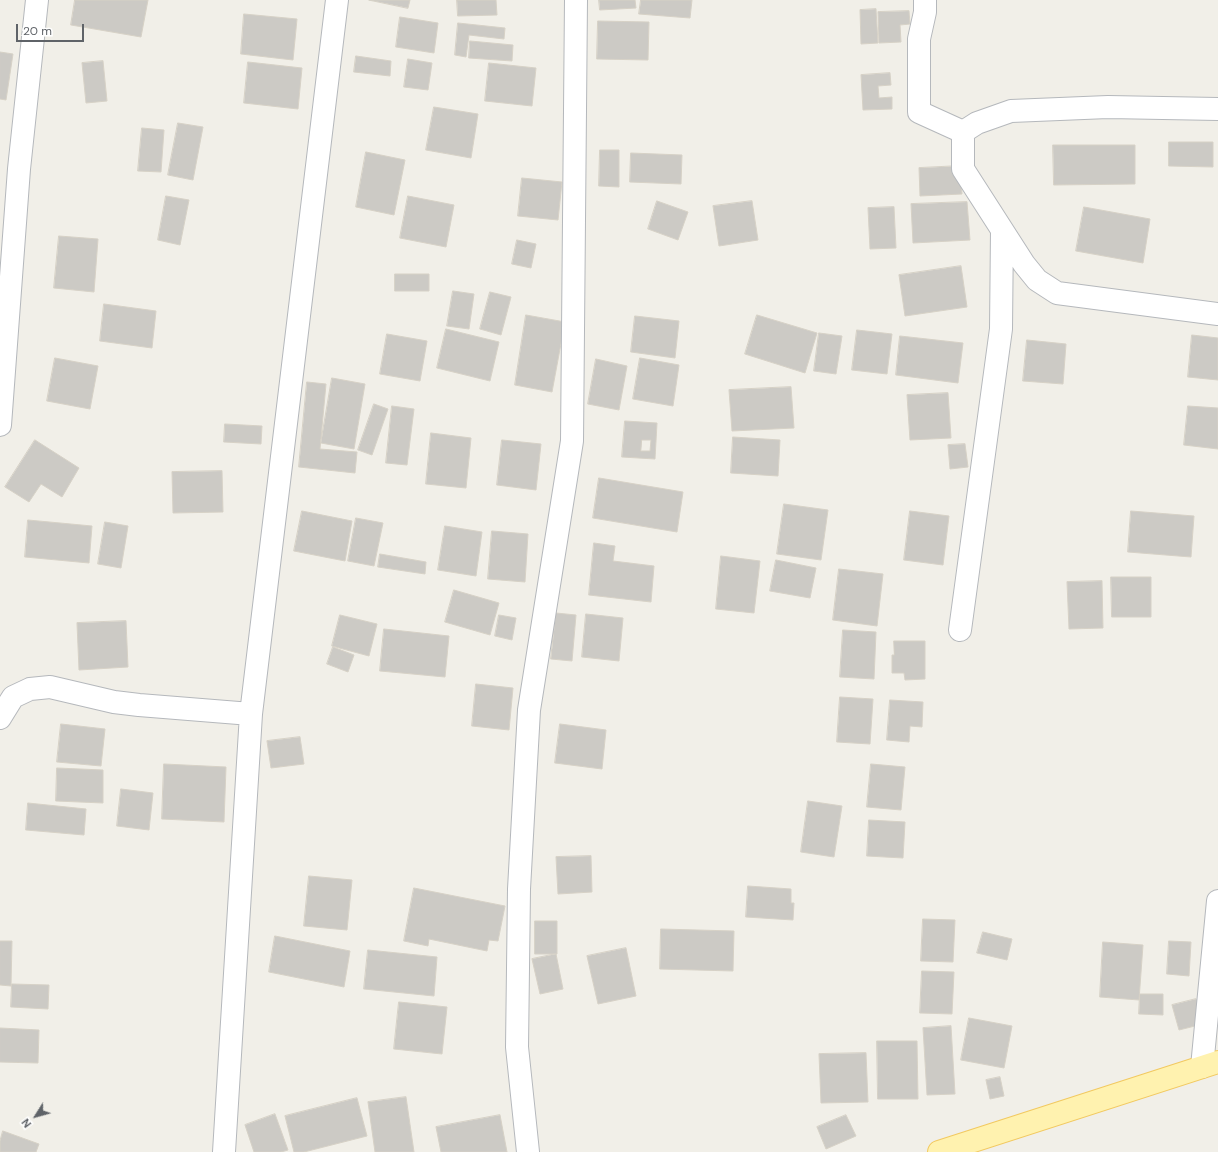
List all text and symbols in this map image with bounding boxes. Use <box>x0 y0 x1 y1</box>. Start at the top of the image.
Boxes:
scale bar <box>18 16 86 42</box>
text: 20 m <box>23 23 52 39</box>
north arrow <box>16 1096 56 1136</box>
text: N <box>18 1116 34 1131</box>

